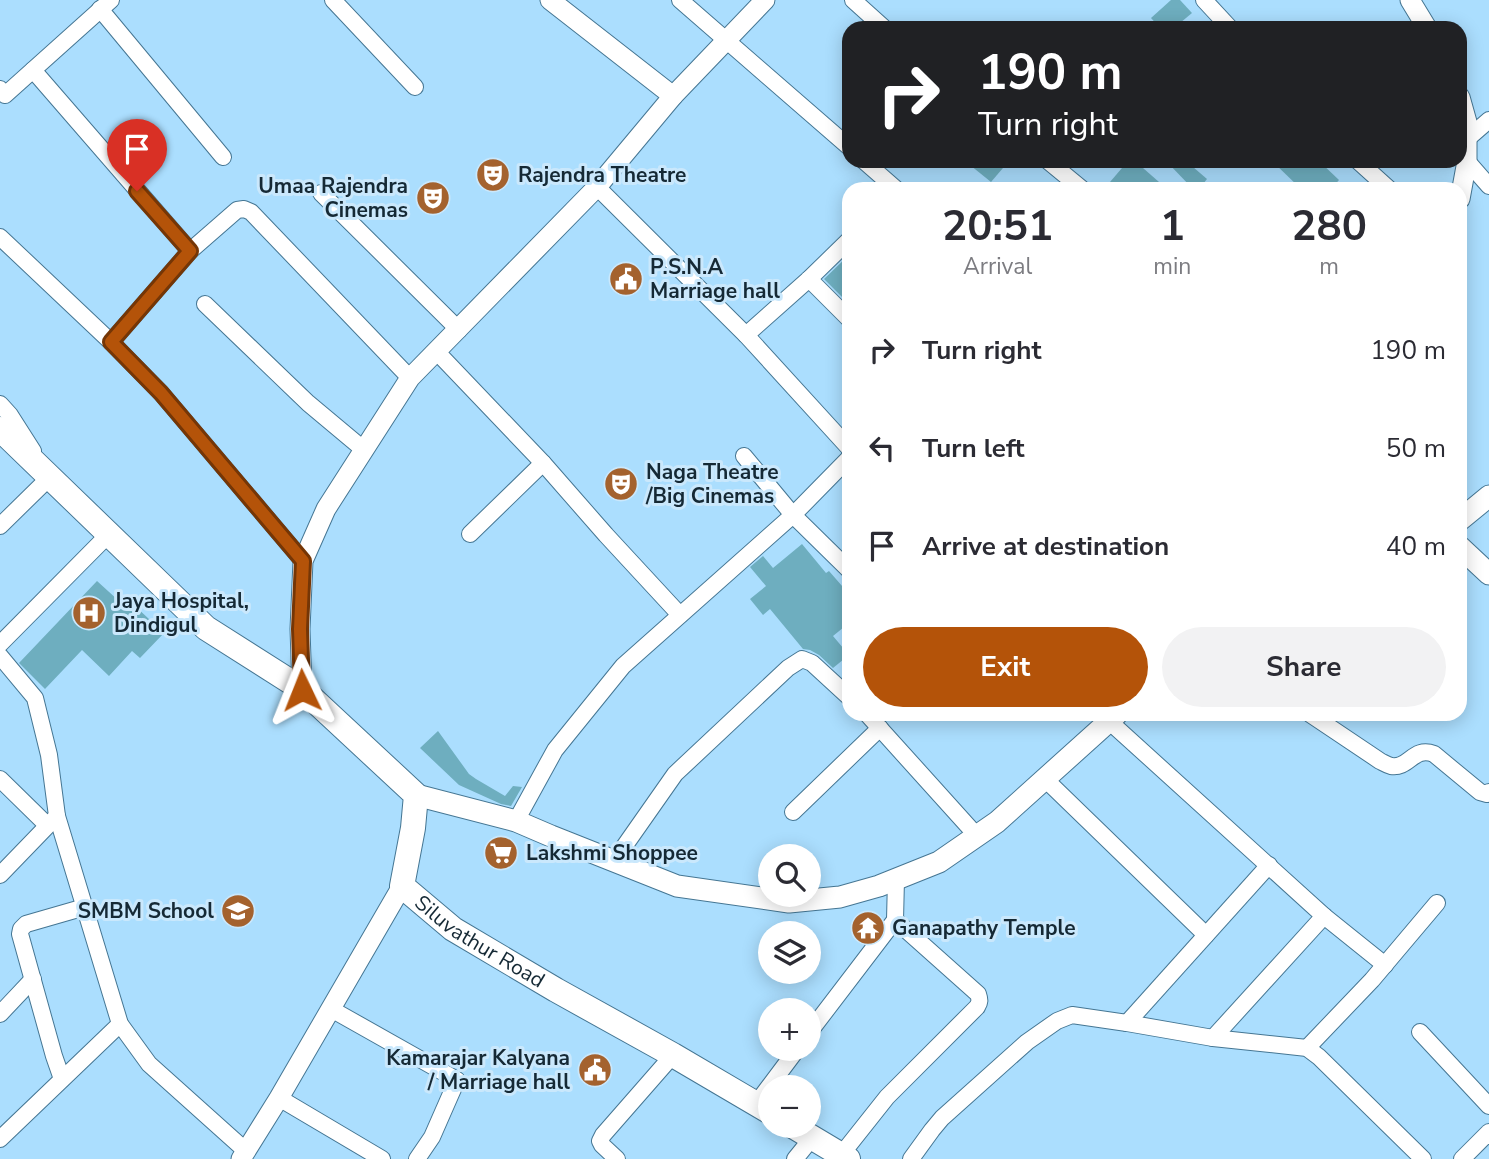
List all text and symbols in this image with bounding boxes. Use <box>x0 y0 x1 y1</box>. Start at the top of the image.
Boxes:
text: 190 m <box>978 39 1122 106</box>
icon: right <box>863 49 954 140</box>
text: Turn right <box>978 103 1118 146</box>
pin <box>107 119 167 191</box>
icon: arrive <box>118 130 156 168</box>
theatre icon: Rajendra Theatre <box>474 156 512 194</box>
place label: Rajendra Theatre <box>518 161 686 189</box>
place label: Umaa Rajendra Cinemas <box>258 172 408 224</box>
theatre icon: Umaa Rajendra Cinemas <box>414 179 452 217</box>
text: 20:51 <box>942 198 1053 255</box>
text: 1 <box>1160 198 1185 255</box>
text: 280 <box>1291 198 1367 255</box>
text: Arrival <box>963 251 1032 282</box>
text: min <box>1153 251 1191 282</box>
text: m <box>1319 251 1339 282</box>
place label: P.S.N.A Marriage hall <box>650 253 780 305</box>
public building icon: P.S.N.A Marriage hall <box>607 260 645 298</box>
icon: right <box>863 331 901 369</box>
text: Turn right <box>922 333 1041 368</box>
text: 190 m <box>1370 333 1446 368</box>
icon: left <box>863 429 901 467</box>
text: Turn left <box>922 431 1025 466</box>
text: 50 m <box>1386 431 1446 466</box>
place label: Naga Theatre /Big Cinemas <box>645 458 779 510</box>
theatre icon: Naga Theatre /Big Cinemas <box>602 465 640 503</box>
icon: arrive <box>863 527 901 565</box>
text: Arrive at destination <box>922 529 1169 564</box>
text: 40 m <box>1386 529 1446 564</box>
place label: Jaya Hospital, Dindigul <box>113 587 249 639</box>
hospital icon: Jaya Hospital, Dindigul <box>70 594 108 632</box>
button: Exit <box>863 627 1148 707</box>
button: Share <box>1162 627 1446 707</box>
position arrow <box>265 653 339 727</box>
supermarket icon: Lakshmi Shoppee <box>482 834 520 872</box>
place label: Lakshmi Shoppee <box>526 839 698 867</box>
map controls <box>758 844 821 1138</box>
button: search <box>758 844 821 907</box>
street label: Siluvathur Road <box>409 889 550 994</box>
school or university icon: SMBM School <box>219 892 257 930</box>
place label: SMBM School <box>78 897 214 925</box>
temple icon: Ganapathy Temple <box>849 909 887 947</box>
place label: Ganapathy Temple <box>892 914 1076 942</box>
button: layers <box>758 921 821 984</box>
button: + <box>758 998 821 1061</box>
place label: Kamarajar Kalyana / Marriage hall <box>386 1044 570 1096</box>
public building icon: Kamarajar Kalyana / Marriage hall <box>576 1051 614 1089</box>
button: − <box>758 1075 821 1138</box>

